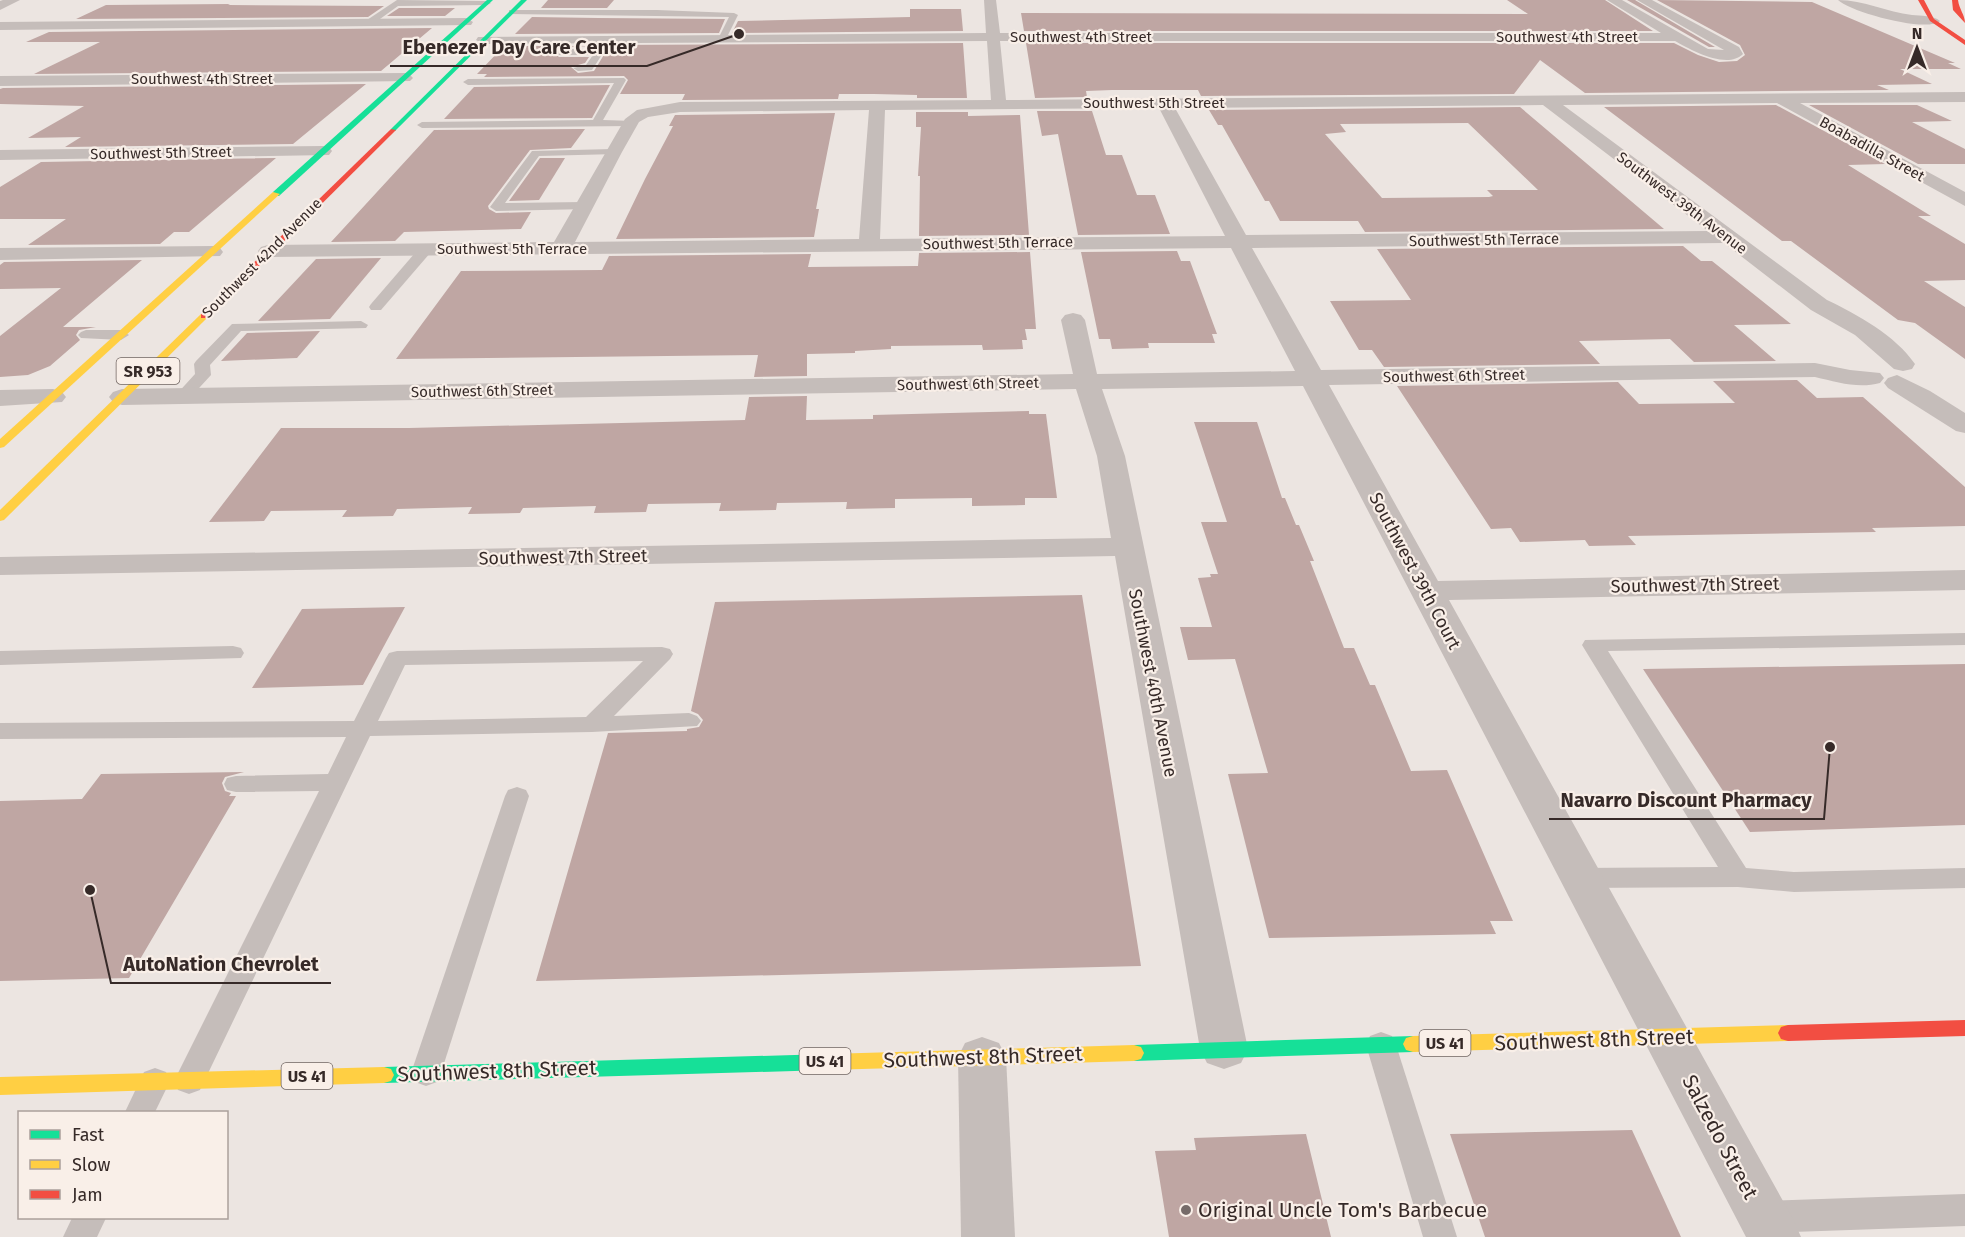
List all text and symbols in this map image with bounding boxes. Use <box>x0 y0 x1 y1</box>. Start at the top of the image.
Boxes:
north arrow <box>1887 18 1947 78</box>
text: N <box>1912 24 1922 43</box>
callout: Ebenezer Day Care Center <box>390 28 647 66</box>
street label: Southwest 4th Street <box>1010 28 1153 46</box>
street label: Southwest 4th Street <box>1496 28 1639 46</box>
text: Ebenezer Day Care Center <box>403 35 636 59</box>
street label: Southwest 4th Street <box>131 70 274 88</box>
street label: Southwest 5th Street <box>1083 94 1225 112</box>
street label: Boabadilla Street <box>1816 113 1928 186</box>
street label: Southwest 5th Street <box>90 143 232 163</box>
street label: Southwest 39th Avenue <box>1613 148 1751 258</box>
street label: Southwest 42nd Avenue <box>198 194 326 322</box>
street label: Southwest 5th Terrace <box>1409 230 1559 250</box>
street label: Southwest 5th Terrace <box>923 233 1073 253</box>
street label: Southwest 5th Terrace <box>437 240 587 258</box>
road number: SR 953 <box>116 358 180 384</box>
street label: Southwest 6th Street <box>1383 366 1526 386</box>
street label: Southwest 6th Street <box>897 374 1040 394</box>
street label: Southwest 6th Street <box>411 381 554 401</box>
street label: Southwest 39th Court <box>1364 489 1466 654</box>
street label: Southwest 7th Street <box>478 545 648 569</box>
street label: Southwest 7th Street <box>1610 573 1780 597</box>
street label: Southwest 40th Avenue <box>1124 587 1182 779</box>
callout: Navarro Discount Pharmacy <box>1549 781 1824 819</box>
text: Navarro Discount Pharmacy <box>1560 788 1812 812</box>
callout: AutoNation Chevrolet <box>111 945 331 983</box>
text: AutoNation Chevrolet <box>122 952 319 976</box>
street label: Southwest 8th Street <box>1494 1024 1694 1056</box>
road number: US 41 <box>1420 1030 1470 1056</box>
street label: Southwest 8th Street <box>883 1041 1083 1073</box>
road number: US 41 <box>800 1048 850 1074</box>
street label: Southwest 8th Street <box>397 1055 597 1087</box>
road number: US 41 <box>282 1063 332 1089</box>
street label: Salzedo Street <box>1676 1070 1764 1204</box>
legend <box>18 1111 228 1219</box>
text: Fast <box>72 1124 105 1146</box>
text: Slow <box>72 1154 111 1176</box>
text: Jam <box>72 1184 103 1206</box>
place label: Original Uncle Tom's Barbecue <box>1198 1197 1487 1223</box>
marker: Original Uncle Tom's Barbecue <box>1179 1203 1193 1217</box>

